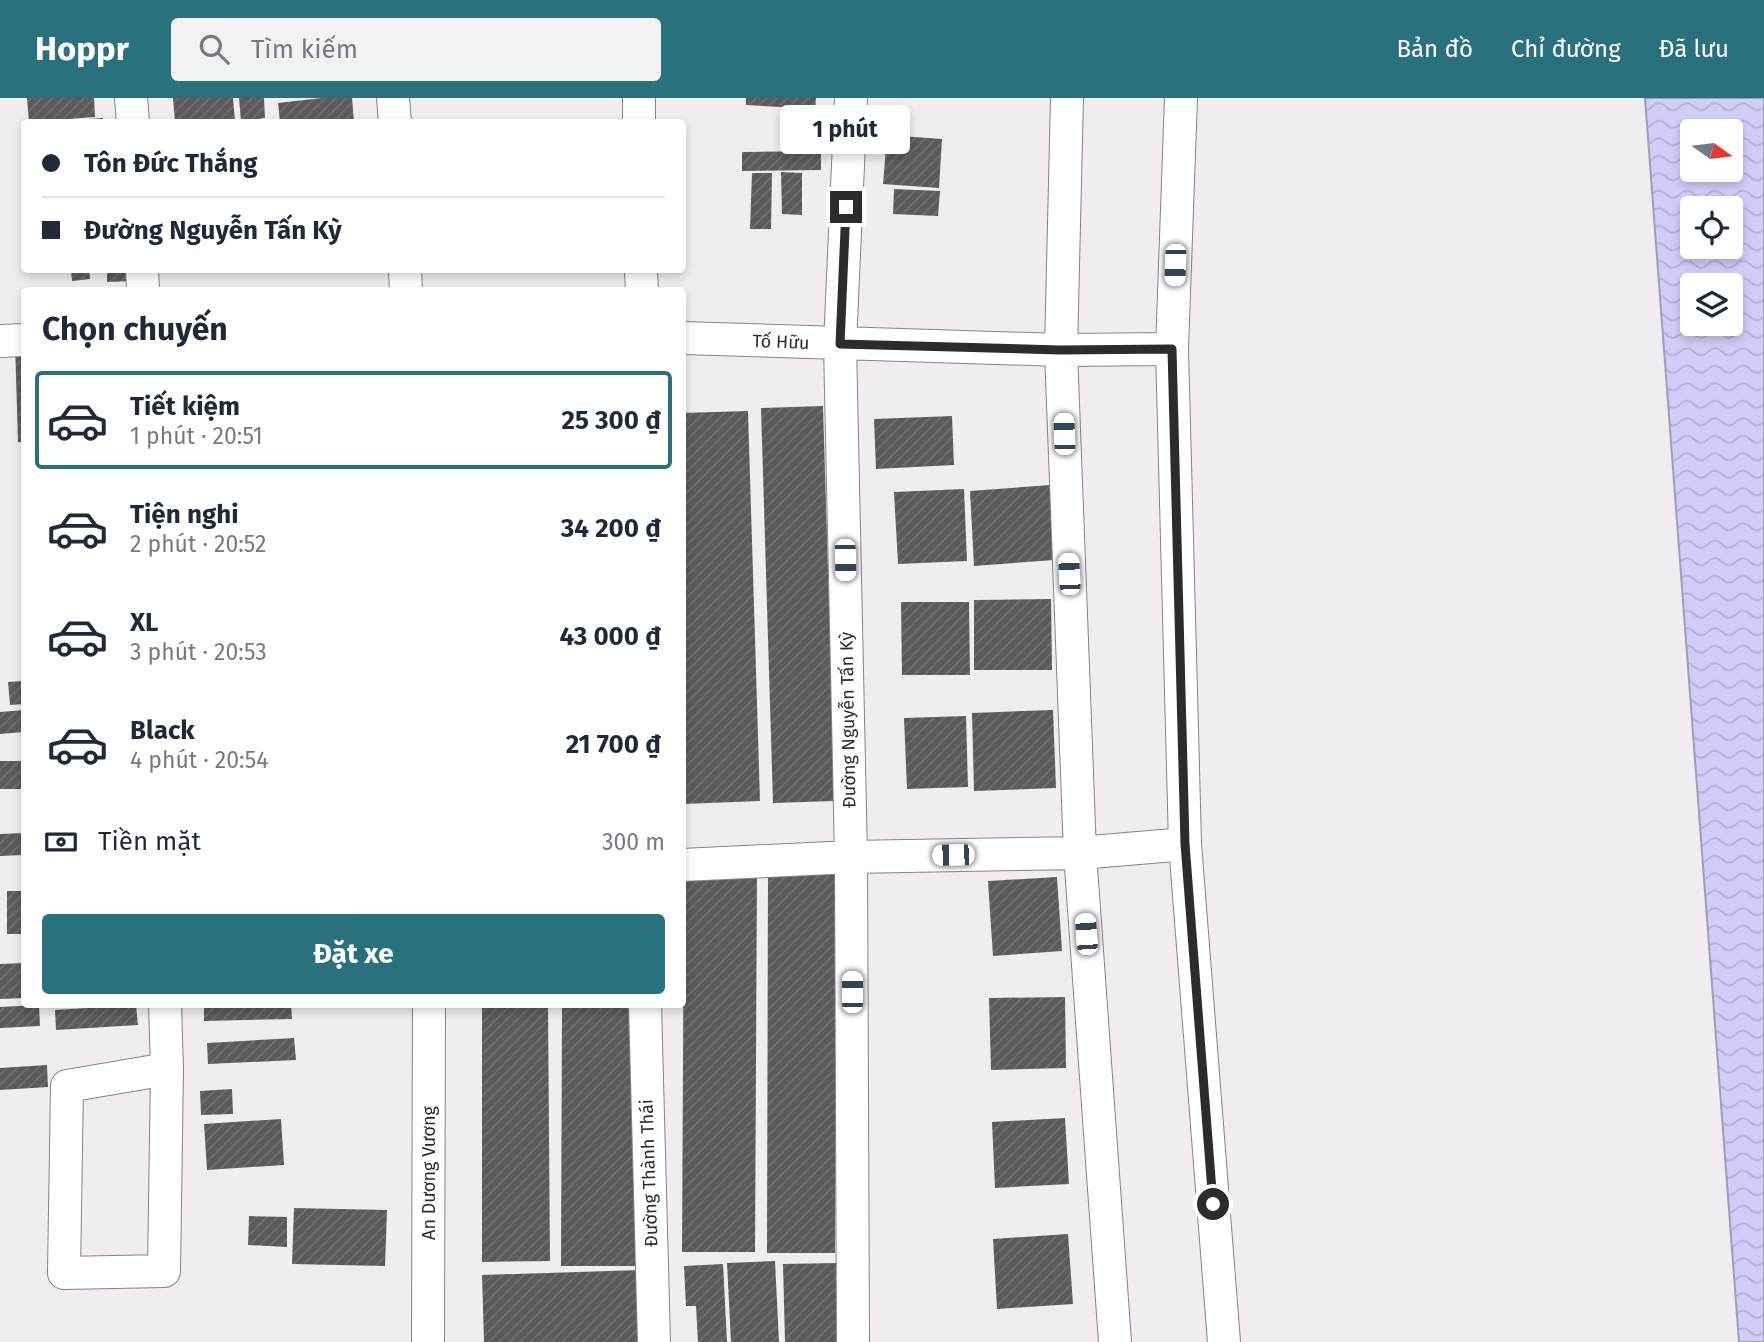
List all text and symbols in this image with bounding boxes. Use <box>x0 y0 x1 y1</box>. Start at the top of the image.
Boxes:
search box <box>171 18 661 81</box>
text: Hoppr <box>35 29 129 69</box>
icon: search <box>195 30 233 68</box>
text: Tìm kiếm <box>251 34 358 65</box>
text: Bản đồ <box>1396 35 1473 63</box>
text: Chỉ đường <box>1511 35 1621 63</box>
text: Đã lưu <box>1659 35 1729 63</box>
callout: 1 phút <box>781 105 911 154</box>
text: 1 phút <box>812 115 878 143</box>
north arrow <box>1680 119 1743 182</box>
map controls <box>1680 119 1743 336</box>
text: Tôn Đức Thắng <box>84 148 258 179</box>
route end <box>830 191 862 223</box>
button: locate <box>1680 196 1743 259</box>
text: Đường Nguyễn Tấn Kỳ <box>84 215 342 246</box>
car <box>1164 244 1187 286</box>
button: layers <box>1680 273 1743 336</box>
text: Chọn chuyến <box>42 310 228 348</box>
street label: Tố Hữu <box>752 330 810 354</box>
icon: car <box>46 389 109 452</box>
text: Tiết kiệm <box>130 391 240 422</box>
text: 25 300 ₫ <box>562 405 661 436</box>
car <box>1053 413 1076 455</box>
text: 1 phút · 20:51 <box>130 422 263 450</box>
icon: car <box>46 497 109 560</box>
text: Tiện nghi <box>130 499 239 530</box>
text: 34 200 ₫ <box>561 513 661 544</box>
text: 2 phút · 20:52 <box>130 530 266 558</box>
car <box>835 539 856 581</box>
car <box>1058 552 1081 596</box>
icon: car <box>46 605 109 668</box>
text: XL <box>130 607 158 638</box>
text: 43 000 ₫ <box>559 621 661 652</box>
street label: Đường Nguyễn Tấn Kỳ <box>834 632 861 808</box>
text: 3 phút · 20:53 <box>130 638 267 666</box>
icon: car <box>46 713 109 776</box>
text: Black <box>130 715 195 746</box>
text: 21 700 ₫ <box>566 729 661 760</box>
text: 4 phút · 20:54 <box>130 746 268 774</box>
icon: cash <box>42 823 80 861</box>
text: Tiền mặt <box>98 826 201 857</box>
text: 300 m <box>602 828 665 856</box>
car <box>932 844 975 866</box>
car <box>1075 912 1098 956</box>
button: Đặt xe <box>42 914 665 994</box>
car <box>842 971 863 1013</box>
street label: Đường Thành Thái <box>635 1099 663 1247</box>
street label: An Dương Vương <box>418 1105 440 1240</box>
route start <box>1197 1188 1229 1220</box>

